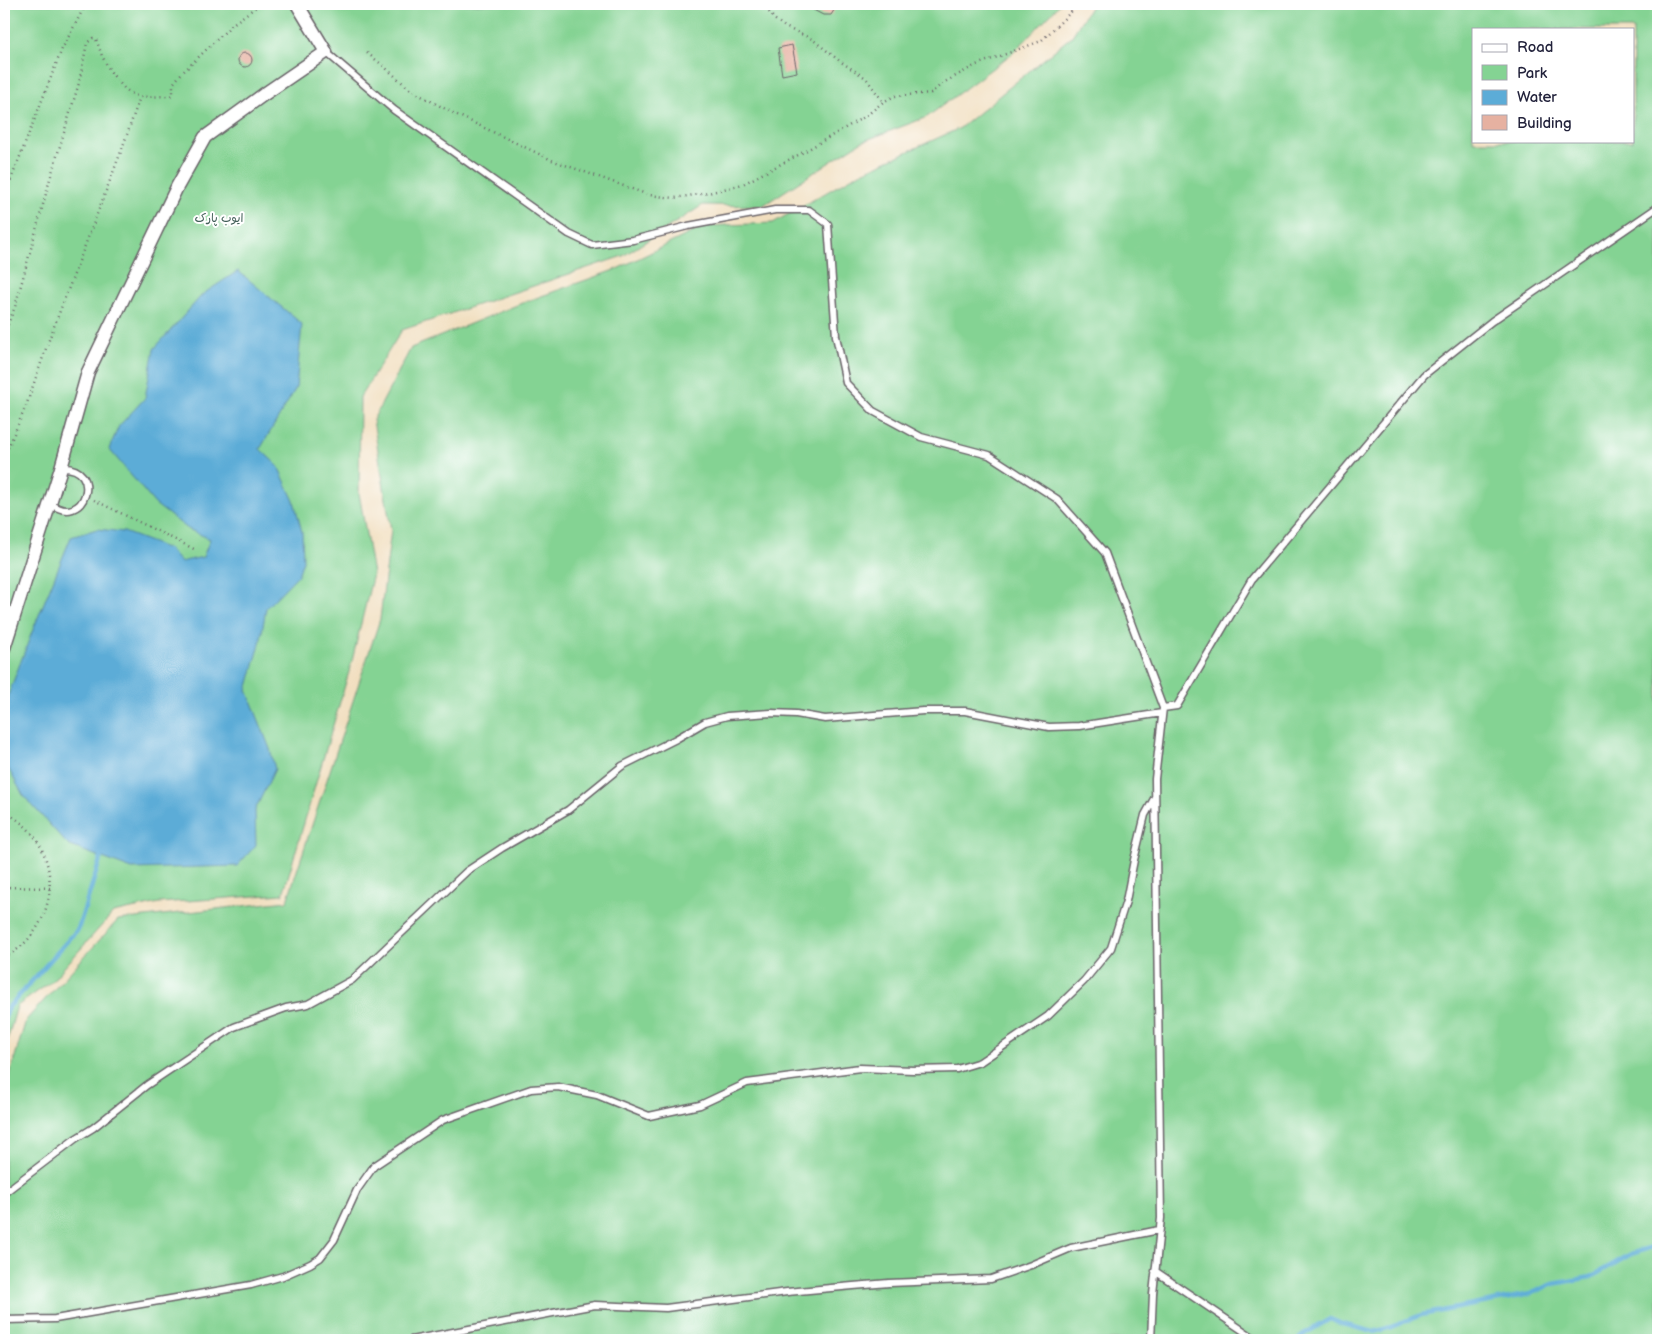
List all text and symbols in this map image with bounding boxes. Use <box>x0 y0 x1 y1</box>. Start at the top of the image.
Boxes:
legend <box>1472 28 1634 142</box>
text: Road <box>1517 38 1553 57</box>
text: Park <box>1517 64 1548 83</box>
text: Water <box>1517 88 1557 107</box>
text: Building <box>1517 114 1572 133</box>
park label: ایوب پارک <box>195 211 244 226</box>

